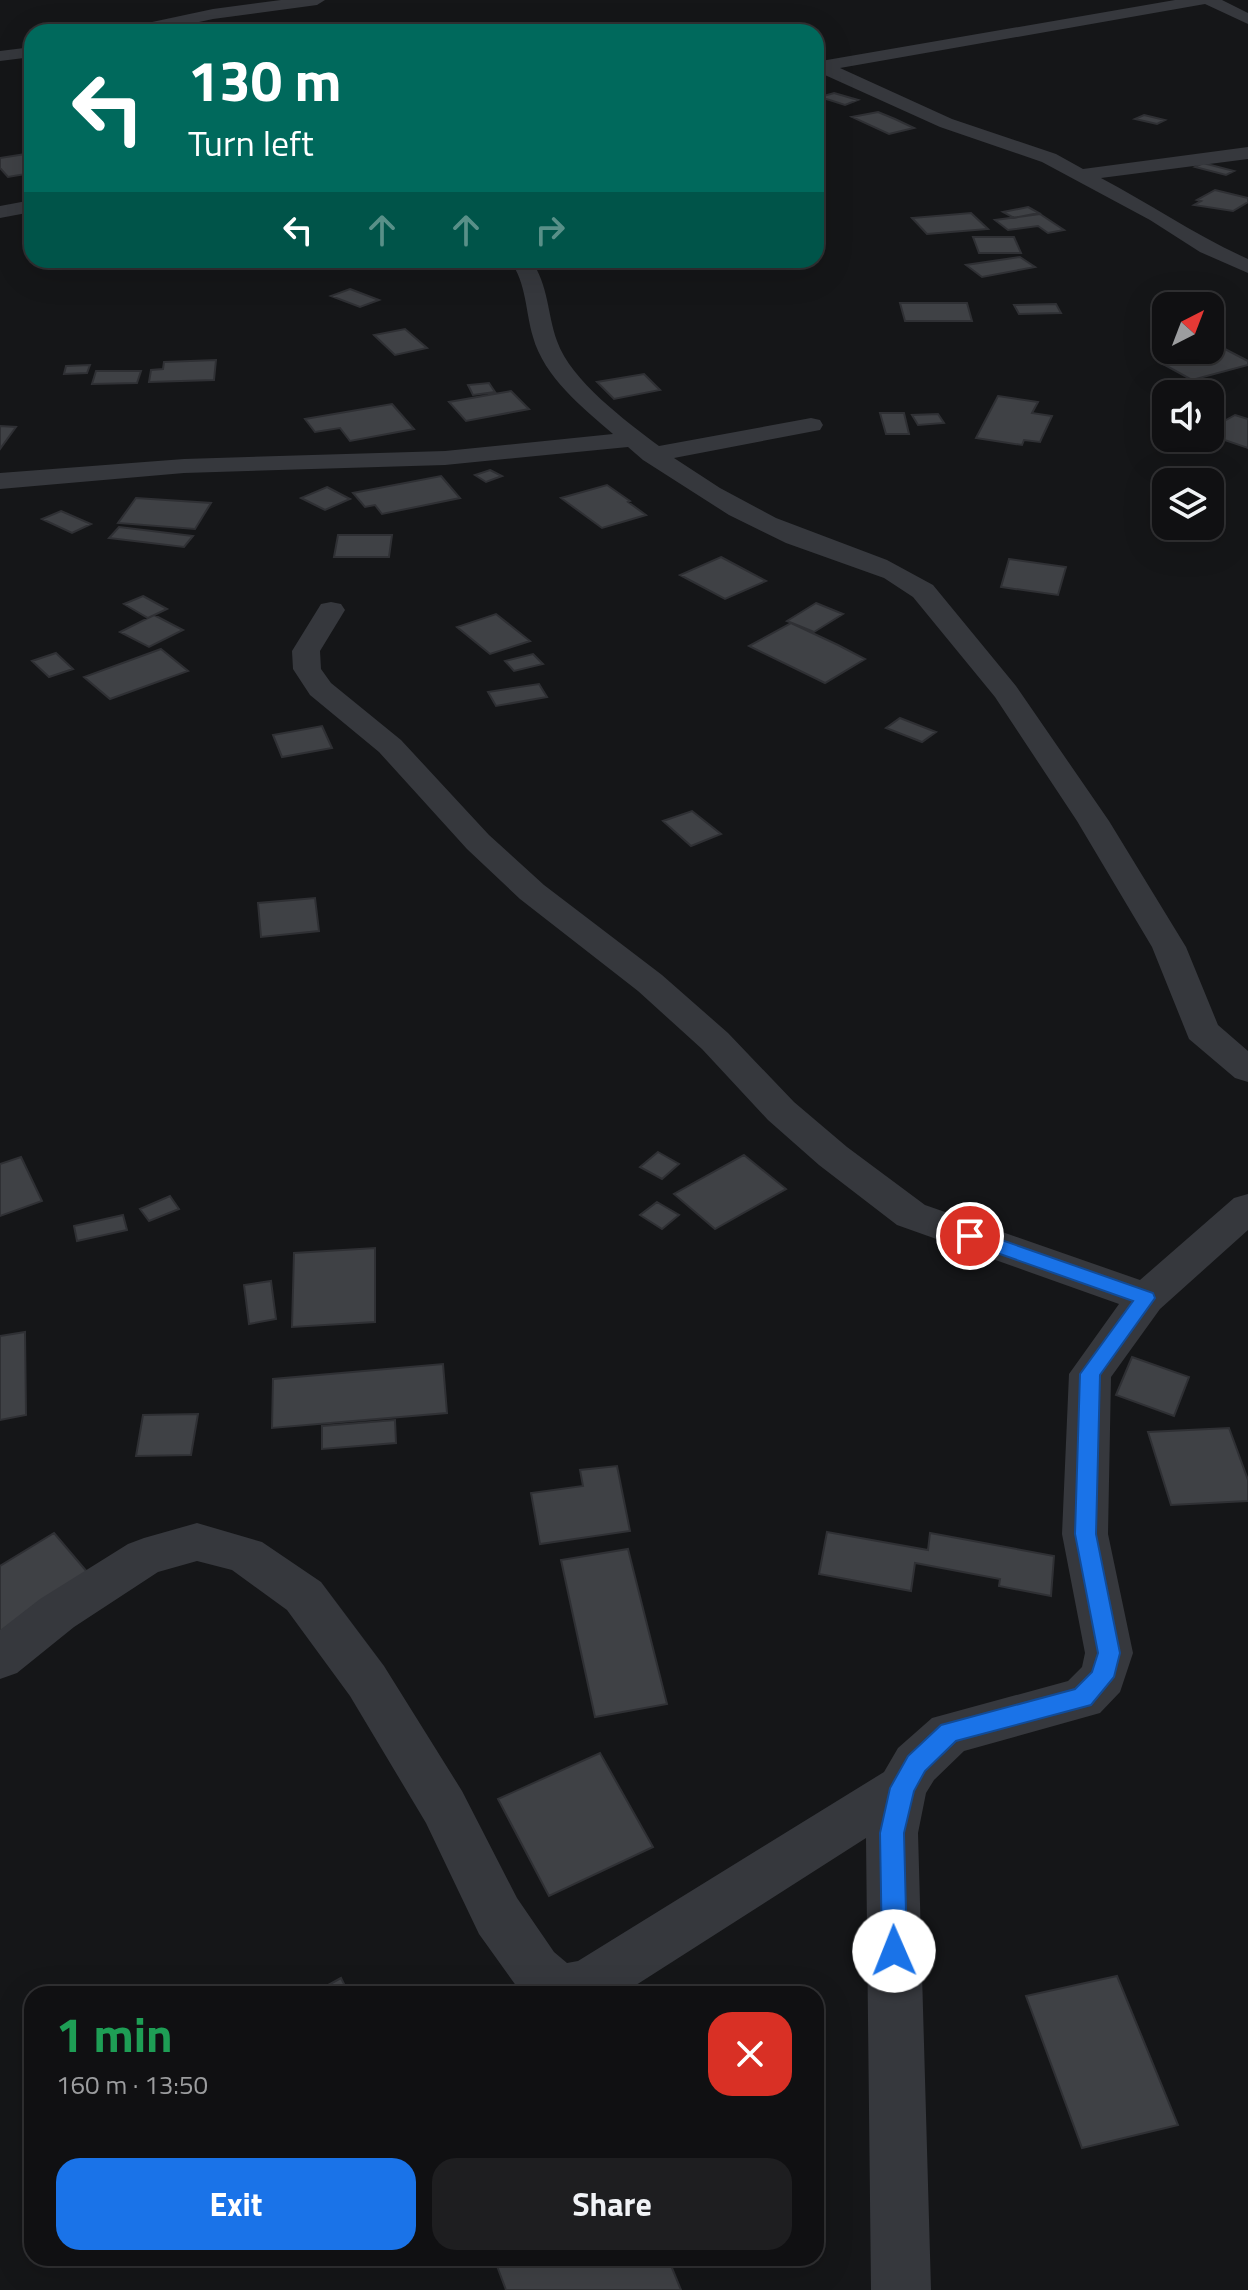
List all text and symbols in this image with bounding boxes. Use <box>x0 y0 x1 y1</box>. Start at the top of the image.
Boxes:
text: 130 m <box>188 38 341 123</box>
icon: left <box>56 56 160 160</box>
text: Turn left <box>188 115 314 170</box>
icon: left <box>276 208 320 252</box>
icon: ahead <box>360 208 404 252</box>
icon: ahead <box>444 208 488 252</box>
icon: right <box>528 208 572 252</box>
north arrow <box>1152 292 1224 364</box>
map controls <box>1152 292 1224 540</box>
button: sound <box>1152 380 1224 452</box>
button: layers <box>1152 468 1224 540</box>
pin <box>936 1202 1004 1270</box>
icon: arrive <box>948 1214 992 1258</box>
position arrow <box>852 1909 936 1993</box>
text: 1 min <box>56 1998 173 2071</box>
button: close <box>708 2012 792 2096</box>
text: 160 m · 13:50 <box>56 2065 208 2104</box>
button: Exit <box>56 2158 416 2250</box>
button: Share <box>432 2158 792 2250</box>

